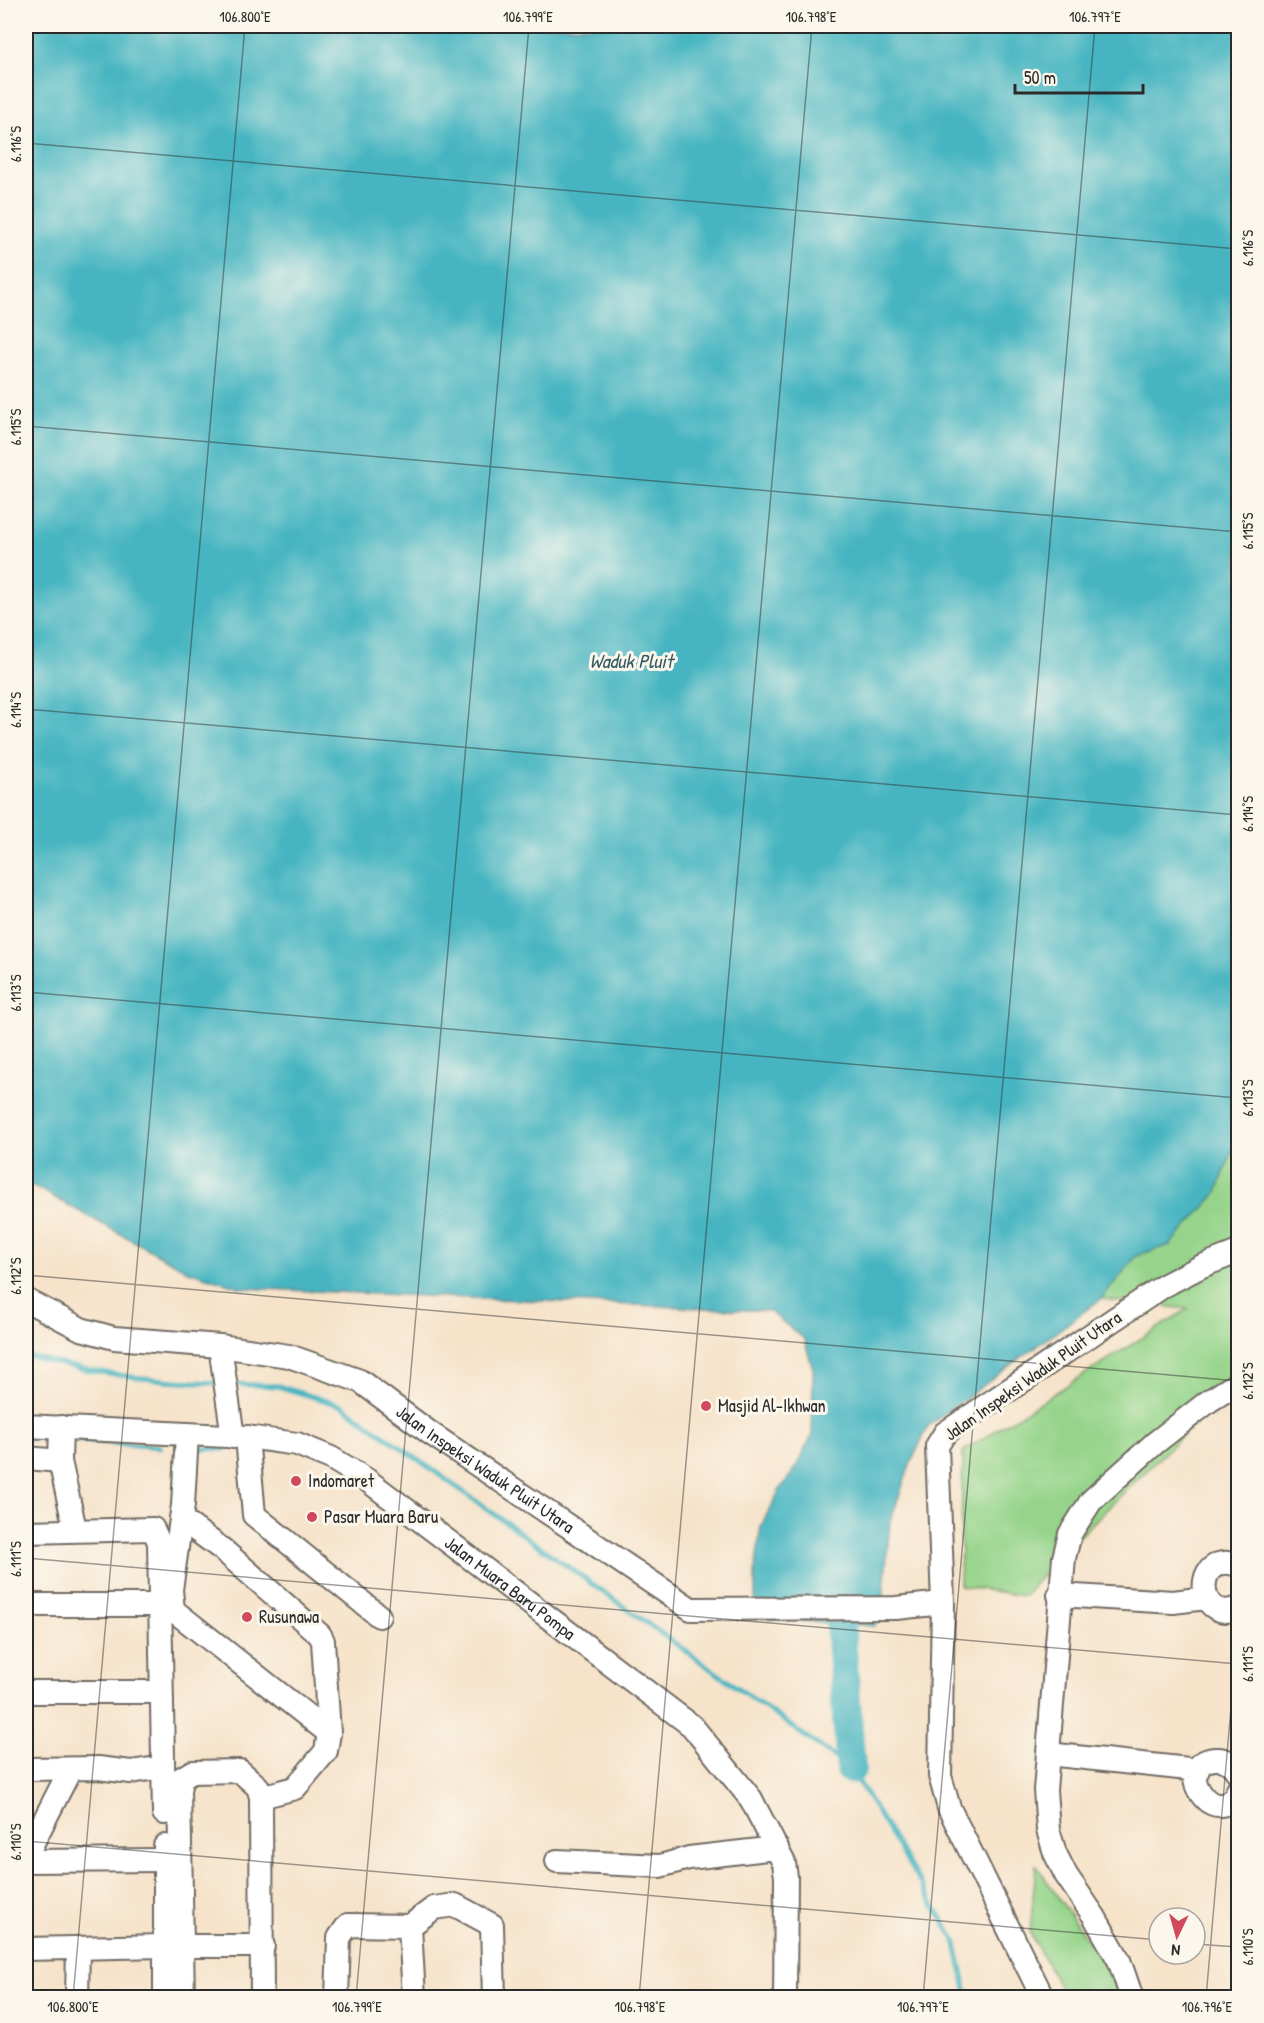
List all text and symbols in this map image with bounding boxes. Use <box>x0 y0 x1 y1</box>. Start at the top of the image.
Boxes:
text: 106.800°E <box>219 6 271 27</box>
text: 106.799°E <box>503 6 553 27</box>
text: 106.798°E <box>786 6 837 27</box>
text: 106.797°E <box>1069 6 1121 27</box>
scale bar <box>1015 57 1142 95</box>
text: 50 m <box>1024 65 1056 90</box>
text: 6.116°S <box>5 126 26 162</box>
text: 6.116°S <box>1237 230 1258 266</box>
text: 6.115°S <box>5 408 26 445</box>
text: 6.115°S <box>1237 512 1258 549</box>
water label: Waduk Pluit <box>589 647 676 674</box>
text: 6.114°S <box>5 692 26 728</box>
text: 6.114°S <box>1237 796 1258 832</box>
text: 6.113°S <box>5 974 26 1012</box>
text: 6.113°S <box>1237 1079 1258 1117</box>
text: 6.112°S <box>5 1257 26 1295</box>
street label: Jalan Inspeksi Waduk Pluit Utara <box>939 1305 1126 1446</box>
text: 6.112°S <box>1237 1362 1258 1400</box>
place label: Masjid Al-Ikhwan <box>718 1393 826 1418</box>
street label: Jalan Inspeksi Waduk Pluit Utara <box>391 1399 580 1539</box>
marker: Masjid Al-Ikhwan <box>699 1399 713 1413</box>
place label: Indomaret <box>308 1468 375 1493</box>
marker: Indomaret <box>289 1474 303 1488</box>
place label: Pasar Muara Baru <box>324 1504 438 1529</box>
marker: Pasar Muara Baru <box>305 1510 319 1524</box>
street label: Jalan Muara Baru Pompa <box>440 1530 581 1646</box>
text: 6.111°S <box>5 1541 26 1577</box>
place label: Rusunawa <box>259 1604 319 1629</box>
marker: Rusunawa <box>240 1610 254 1624</box>
text: 6.111°S <box>1237 1646 1258 1682</box>
text: 6.110°S <box>5 1823 26 1861</box>
north arrow <box>1147 1906 1207 1966</box>
text: 6.110°S <box>1237 1928 1258 1966</box>
text: N <box>1170 1940 1181 1962</box>
text: 106.800°E <box>47 1996 99 2017</box>
text: 106.799°E <box>332 1996 382 2017</box>
text: 106.798°E <box>615 1996 666 2017</box>
text: 106.797°E <box>897 1996 949 2017</box>
text: 106.796°E <box>1182 1996 1233 2017</box>

